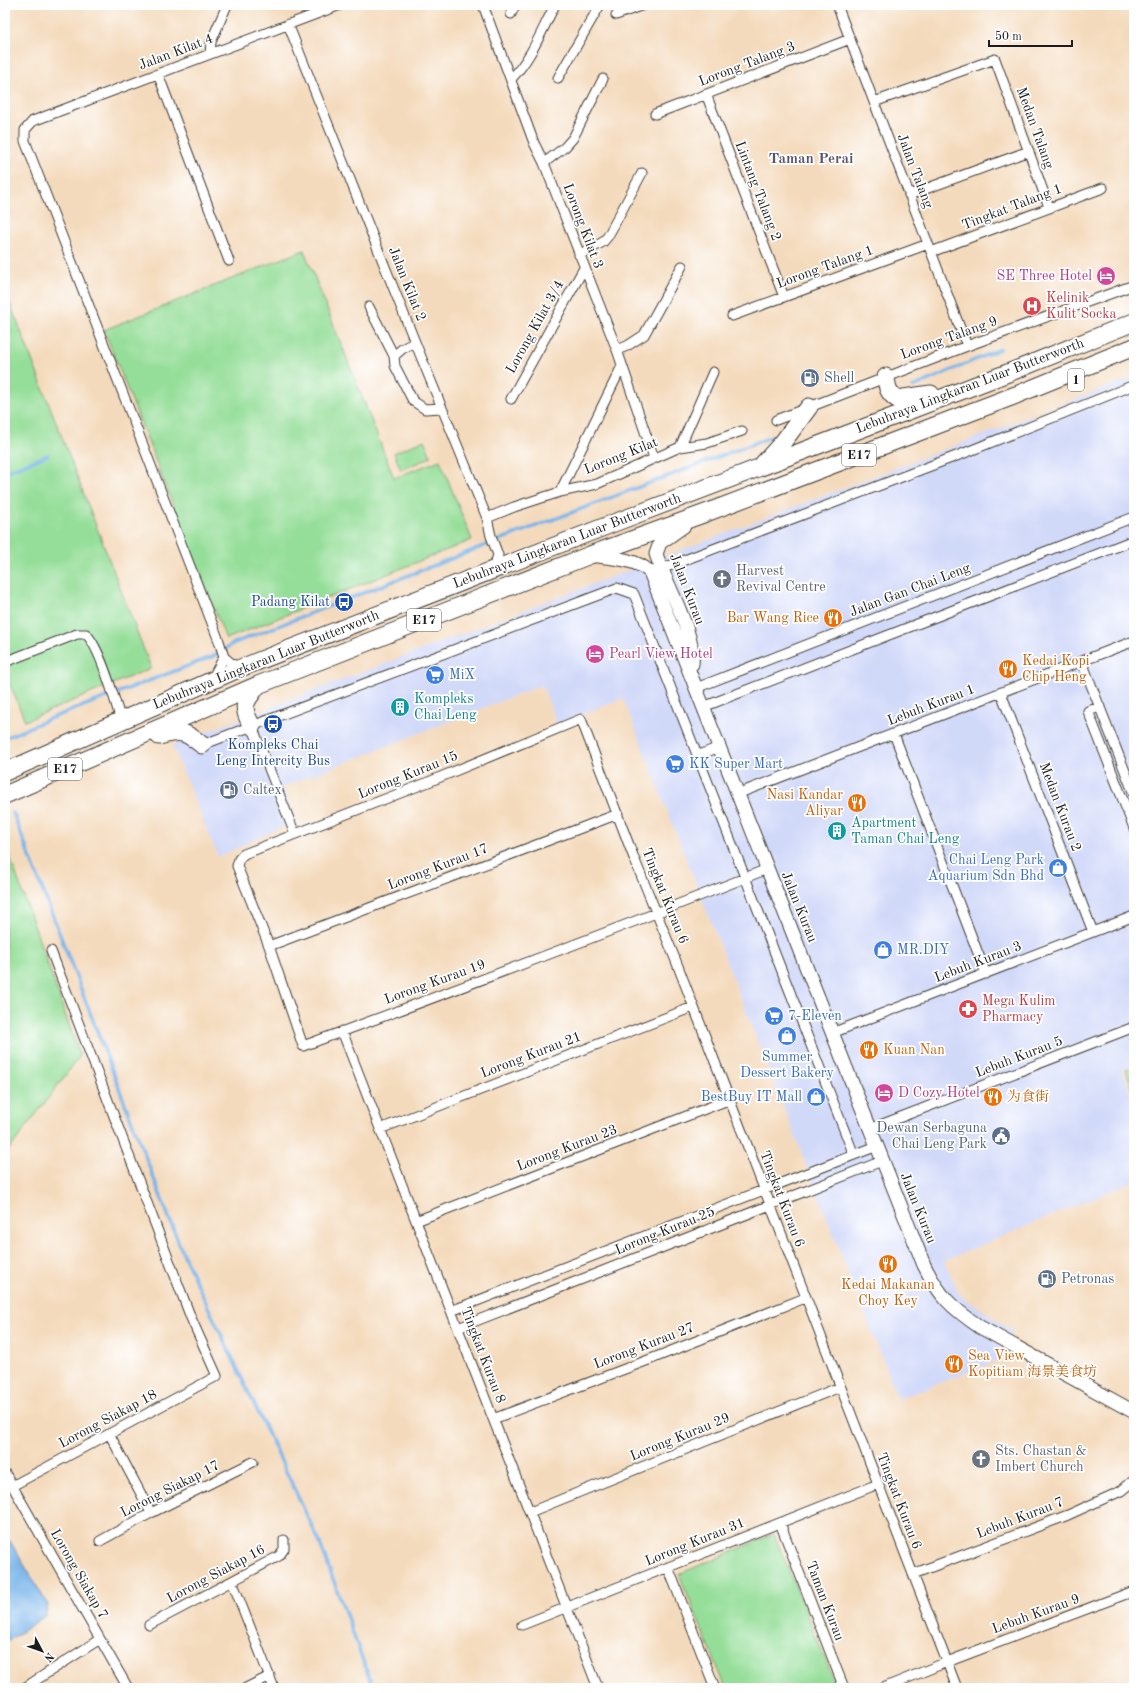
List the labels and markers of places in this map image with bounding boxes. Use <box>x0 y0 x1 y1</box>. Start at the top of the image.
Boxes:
hotel icon: SE Three Hotel <box>1095 265 1117 287</box>
place label: SE Three Hotel <box>996 269 1092 283</box>
place label: Kelinik Kulit Socka <box>1046 291 1116 321</box>
hospital icon: Kelinik Kulit Socka <box>1021 295 1043 317</box>
fuel station icon: Shell <box>799 367 821 389</box>
place label: Shell <box>824 371 855 385</box>
place label: Harvest Revival Centre <box>736 564 826 594</box>
church icon: Harvest Revival Centre <box>711 568 733 590</box>
bus stop icon: Padang Kilat <box>333 591 355 613</box>
place label: Padang Kilat <box>251 595 330 609</box>
restaurant icon: Bar Wang Rice <box>822 607 844 629</box>
place label: Bar Wang Rice <box>727 611 819 625</box>
hotel icon: Pearl View Hotel <box>584 643 606 665</box>
place label: Pearl View Hotel <box>609 647 713 661</box>
place label: Kedai Kopi Chip Heng <box>1022 654 1090 684</box>
restaurant icon: Kedai Kopi Chip Heng <box>997 658 1019 680</box>
supermarket icon: MiX <box>424 664 446 686</box>
place label: MiX <box>449 668 476 682</box>
place label: Kompleks Chai Leng <box>414 692 477 722</box>
building icon: Kompleks Chai Leng <box>389 696 411 718</box>
bus stop icon: Kompleks Chai Leng Intercity Bus <box>262 713 284 735</box>
place label: Kompleks Chai Leng Intercity Bus <box>216 738 330 768</box>
supermarket icon: KK Super Mart <box>664 753 686 775</box>
place label: KK Super Mart <box>689 757 783 771</box>
fuel station icon: Caltex <box>218 779 240 801</box>
place label: Caltex <box>243 783 282 797</box>
place label: Nasi Kandar Aliyar <box>767 788 843 818</box>
restaurant icon: Nasi Kandar Aliyar <box>846 792 868 814</box>
place label: Apartment Taman Chai Leng <box>851 816 960 846</box>
building icon: Apartment Taman Chai Leng <box>826 820 848 842</box>
place label: Chai Leng Park Aquarium Sdn Bhd <box>928 853 1044 883</box>
shop icon: Chai Leng Park Aquarium Sdn Bhd <box>1047 857 1069 879</box>
shop icon: MR.DIY <box>872 939 894 961</box>
place label: MR.DIY <box>897 943 949 957</box>
place label: Mega Kulim Pharmacy <box>982 994 1055 1024</box>
pharmacy icon: Mega Kulim Pharmacy <box>957 998 979 1020</box>
supermarket icon: 7-Eleven <box>763 1005 785 1027</box>
place label: 7-Eleven <box>788 1009 842 1023</box>
shop icon: Summer Dessert Bakery <box>776 1025 798 1047</box>
restaurant icon: Kuan Nan <box>858 1039 880 1061</box>
place label: Kuan Nan <box>883 1043 945 1057</box>
place label: Summer Dessert Bakery <box>740 1050 835 1080</box>
hotel icon: D Cozy Hotel <box>873 1082 895 1104</box>
shop icon: BestBuy IT Mall <box>805 1086 827 1108</box>
place label: D Cozy Hotel <box>898 1086 980 1100</box>
restaurant icon: 为食街 <box>982 1086 1004 1108</box>
place label: 为食街 <box>1007 1089 1049 1104</box>
place label: BestBuy IT Mall <box>701 1090 802 1104</box>
place label: Dewan Serbaguna Chai Leng Park <box>876 1121 987 1151</box>
public building icon: Dewan Serbaguna Chai Leng Park <box>990 1125 1012 1147</box>
restaurant icon: Kedai Makanan Choy Key <box>877 1253 899 1275</box>
fuel station icon: Petronas <box>1036 1268 1058 1290</box>
place label: Petronas <box>1061 1272 1114 1286</box>
place label: Kedai Makanan Choy Key <box>841 1278 935 1308</box>
place label: Sea View Kopitiam 海景美食坊 <box>968 1349 1097 1379</box>
restaurant icon: Sea View Kopitiam 海景美食坊 <box>943 1353 965 1375</box>
place label: Sts. Chastan & Imbert Church <box>995 1444 1087 1474</box>
church icon: Sts. Chastan & Imbert Church <box>970 1448 992 1470</box>

